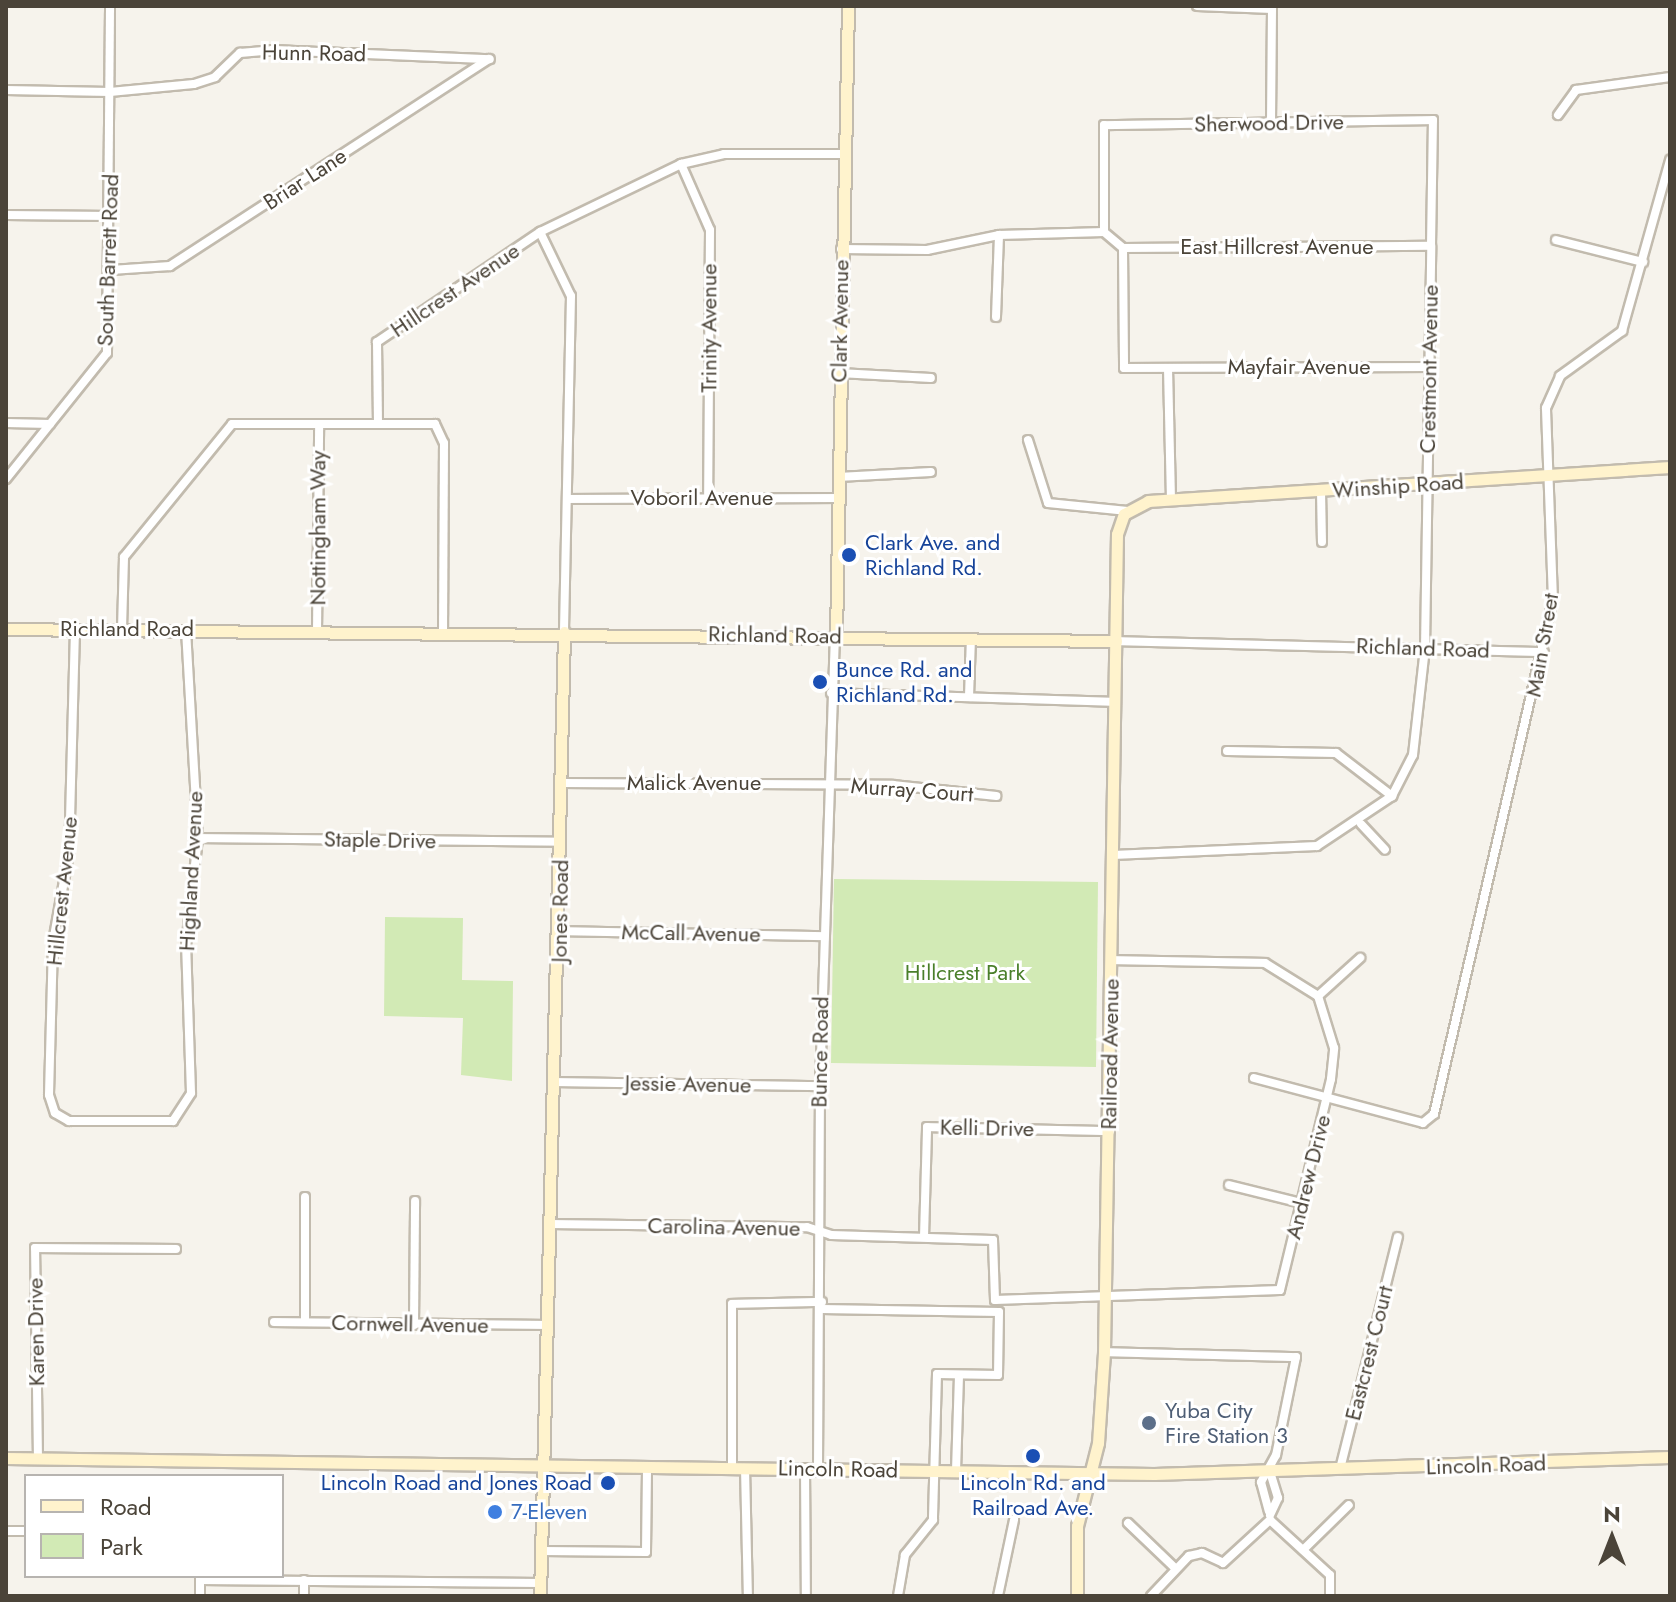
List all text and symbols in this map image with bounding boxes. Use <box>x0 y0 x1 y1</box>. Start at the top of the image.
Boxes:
street label: Hunn Road <box>262 39 366 67</box>
street label: Sherwood Drive <box>1194 108 1344 138</box>
street label: Briar Lane <box>259 142 351 216</box>
street label: South Barrett Road <box>92 173 124 347</box>
street label: East Hillcrest Avenue <box>1180 234 1374 260</box>
street label: Hillcrest Avenue <box>385 237 525 343</box>
street label: Clark Avenue <box>826 259 854 383</box>
street label: Trinity Avenue <box>696 263 722 393</box>
street label: Crestmont Avenue <box>1414 284 1444 454</box>
street label: Mayfair Avenue <box>1227 354 1371 380</box>
street label: Nottingham Way <box>305 450 331 606</box>
street label: Winship Road <box>1331 468 1465 504</box>
street label: Voboril Avenue <box>631 485 773 511</box>
place label: Clark Ave. and Richland Rd. <box>865 529 1000 580</box>
marker: Clark Ave. and Richland Rd. <box>840 546 858 564</box>
street label: Main Street <box>1520 591 1564 699</box>
street label: Richland Road <box>60 616 194 642</box>
street label: Richland Road <box>708 621 842 649</box>
street label: Richland Road <box>1356 632 1490 664</box>
place label: Bunce Rd. and Richland Rd. <box>836 656 973 708</box>
marker: Bunce Rd. and Richland Rd. <box>811 673 829 691</box>
street label: Malick Avenue <box>627 770 761 796</box>
street label: Murray Court <box>850 773 974 807</box>
street label: Highland Avenue <box>174 790 208 952</box>
street label: Hillcrest Avenue <box>41 815 83 967</box>
street label: Staple Drive <box>324 826 436 854</box>
street label: Jones Road <box>546 859 574 963</box>
street label: McCall Avenue <box>621 919 761 947</box>
park label: Hillcrest Park <box>905 960 1025 986</box>
street label: Railroad Avenue <box>1095 978 1125 1130</box>
street label: Bunce Road <box>806 996 834 1108</box>
street label: Jessie Avenue <box>625 1070 751 1098</box>
street label: Andrew Drive <box>1280 1112 1336 1242</box>
street label: Kelli Drive <box>940 1114 1034 1142</box>
street label: Carolina Avenue <box>647 1212 801 1242</box>
street label: Karen Drive <box>22 1277 50 1387</box>
street label: Eastcrest Court <box>1339 1283 1399 1423</box>
street label: Cornwell Avenue <box>331 1309 489 1339</box>
place label: Yuba City Fire Station 3 <box>1165 1397 1288 1448</box>
marker: Yuba City Fire Station 3 <box>1140 1414 1158 1432</box>
marker: Lincoln Rd. and Railroad Ave. <box>1024 1447 1042 1465</box>
street label: Lincoln Road <box>1425 1450 1547 1480</box>
street label: Lincoln Road <box>778 1455 898 1483</box>
place label: Lincoln Rd. and Railroad Ave. <box>960 1469 1106 1520</box>
place label: Lincoln Road and Jones Road <box>321 1470 592 1496</box>
legend <box>24 1474 284 1578</box>
marker: Lincoln Road and Jones Road <box>599 1474 617 1492</box>
text: Road <box>100 1489 152 1524</box>
north arrow <box>1572 1498 1652 1578</box>
text: N <box>1603 1498 1621 1530</box>
place label: 7-Eleven <box>511 1499 588 1525</box>
marker: 7-Eleven <box>486 1503 504 1521</box>
text: Park <box>100 1529 143 1564</box>

